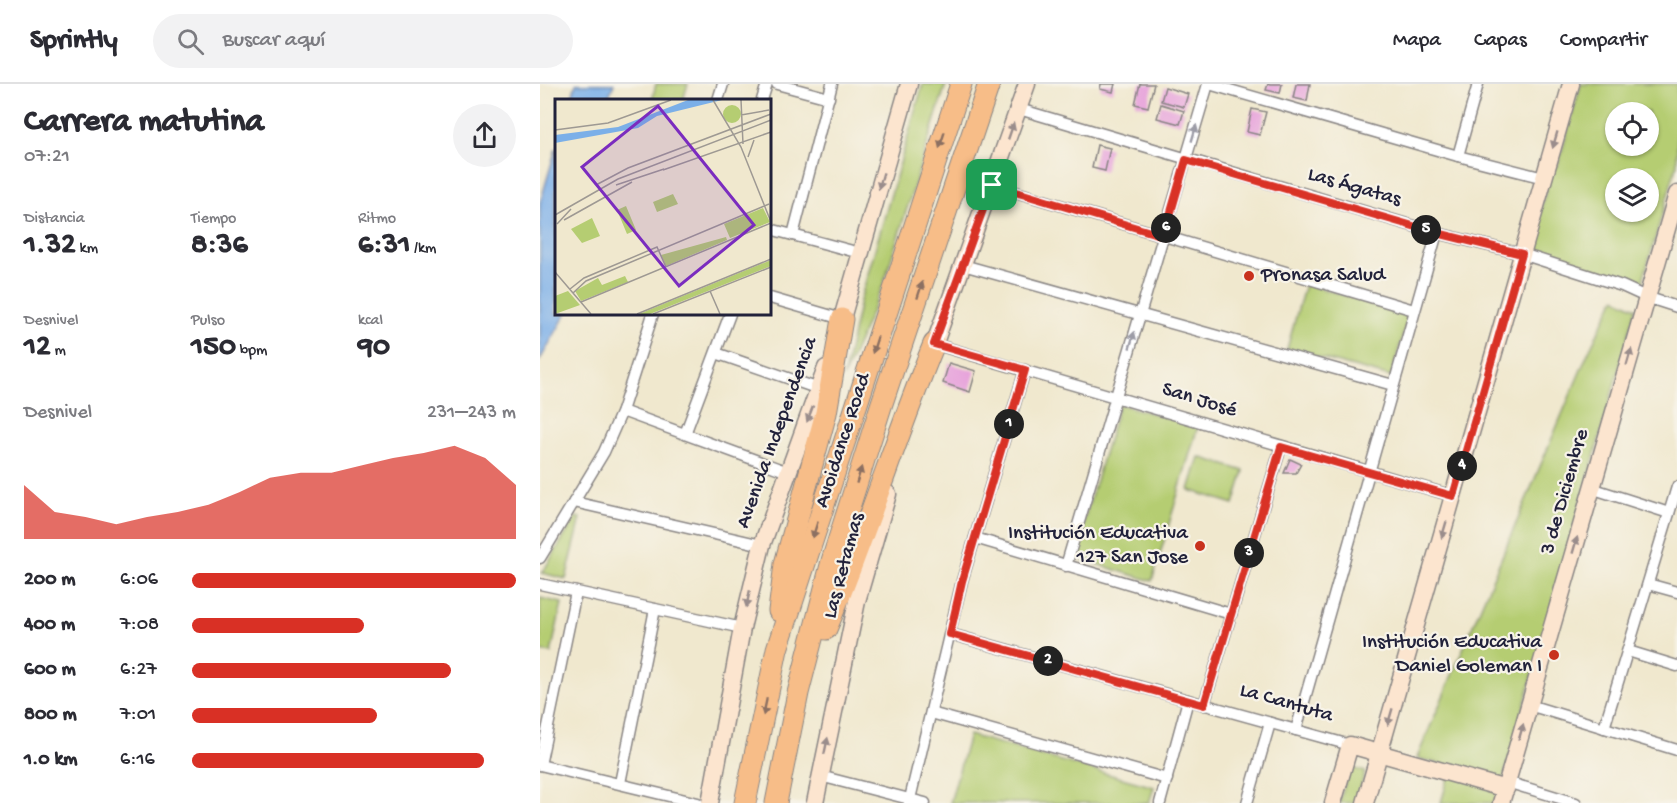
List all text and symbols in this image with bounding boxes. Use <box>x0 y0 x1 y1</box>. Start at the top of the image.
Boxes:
search box <box>153 14 573 68</box>
text: Sprintly <box>30 25 117 58</box>
icon: search <box>174 25 207 58</box>
text: Buscar aquí <box>222 28 325 54</box>
text: Mapa <box>1393 29 1441 54</box>
text: Capas <box>1474 29 1527 54</box>
text: Compartir <box>1560 29 1647 54</box>
inset map <box>555 99 771 315</box>
map controls <box>1605 102 1659 222</box>
button: locate <box>1605 102 1659 156</box>
text: Carrera matutina <box>24 104 264 142</box>
button: share <box>453 104 516 167</box>
one-way arrow <box>1006 122 1016 140</box>
one-way arrow <box>1190 124 1199 142</box>
one-way arrow <box>937 131 947 149</box>
one-way arrow <box>1550 131 1559 149</box>
text: 07:21 <box>24 146 70 169</box>
pin <box>966 159 1017 210</box>
street label: Las Ágatas <box>1304 162 1405 214</box>
icon: arrive <box>975 168 1008 201</box>
button: layers <box>1605 168 1659 222</box>
one-way arrow <box>876 172 885 190</box>
text: Distancia <box>24 210 85 229</box>
text: Tiempo <box>191 210 236 229</box>
text: Ritmo <box>358 210 396 229</box>
pin: 6 <box>1151 213 1181 243</box>
pin: 5 <box>1411 215 1441 245</box>
text: 6 <box>1162 218 1170 237</box>
text: 5 <box>1422 220 1430 239</box>
text: 1.32 <box>24 229 76 264</box>
text: 8:36 <box>191 229 248 264</box>
text: 6:31 <box>358 229 410 264</box>
text: km <box>76 240 98 259</box>
text: /km <box>410 240 436 259</box>
place label: Pronasa Salud <box>1260 264 1387 289</box>
marker: Pronasa Salud <box>1242 269 1256 283</box>
one-way arrow <box>916 280 925 298</box>
text: Desnivel <box>24 312 78 331</box>
text: Pulso <box>191 312 225 331</box>
text: kcal <box>358 312 383 331</box>
text: 12 <box>24 331 51 366</box>
text: 150 <box>191 331 236 366</box>
text: 90 <box>358 331 390 366</box>
one-way arrow <box>1128 331 1137 349</box>
street label: Avenida Independencia <box>732 333 825 532</box>
one-way arrow <box>870 336 879 354</box>
text: m <box>51 342 66 361</box>
text: bpm <box>236 342 267 361</box>
one-way arrow <box>1625 348 1634 366</box>
street label: Avoidance Road <box>811 369 878 511</box>
street label: San José <box>1159 378 1241 425</box>
text: Desnivel <box>24 402 92 425</box>
text: 231–243 m <box>427 402 516 425</box>
one-way arrow <box>805 405 814 423</box>
pin: 1 <box>994 409 1024 439</box>
text: 1 <box>1006 414 1012 433</box>
street label: 3 de Diciembre <box>1536 425 1596 558</box>
pin: 4 <box>1447 451 1477 481</box>
text: 4 <box>1458 456 1466 475</box>
one-way arrow <box>855 466 865 484</box>
street label: Las Retamas <box>819 509 871 622</box>
one-way arrow <box>810 521 819 539</box>
one-way arrow <box>1438 521 1448 539</box>
place label: Institución Educativa 127 San Jose <box>1008 522 1189 571</box>
one-way arrow <box>1570 536 1580 554</box>
pin: 3 <box>1234 538 1264 568</box>
marker: Institución Educativa 127 San Jose <box>1193 539 1207 553</box>
text: 3 <box>1245 543 1253 562</box>
text: 200 m <box>24 569 75 592</box>
text: 6:06 <box>120 569 158 592</box>
one-way arrow <box>743 590 752 609</box>
text: 400 m <box>24 614 75 637</box>
text: 7:08 <box>120 614 159 637</box>
place label: Institución Educativa Daniel Goleman I <box>1362 631 1543 680</box>
pin: 2 <box>1033 646 1063 676</box>
marker: Institución Educativa Daniel Goleman I <box>1547 648 1561 662</box>
text: 2 <box>1044 651 1052 670</box>
text: 600 m <box>24 659 76 682</box>
text: 6:27 <box>120 659 157 682</box>
street label: La Cantuta <box>1236 679 1337 730</box>
one-way arrow <box>760 697 769 716</box>
text: 800 m <box>24 704 77 727</box>
text: 7:01 <box>120 704 156 727</box>
one-way arrow <box>1385 708 1394 726</box>
one-way arrow <box>1517 723 1526 741</box>
one-way arrow <box>822 736 831 755</box>
text: 1.0 km <box>24 749 78 772</box>
text: 6:16 <box>120 749 155 772</box>

